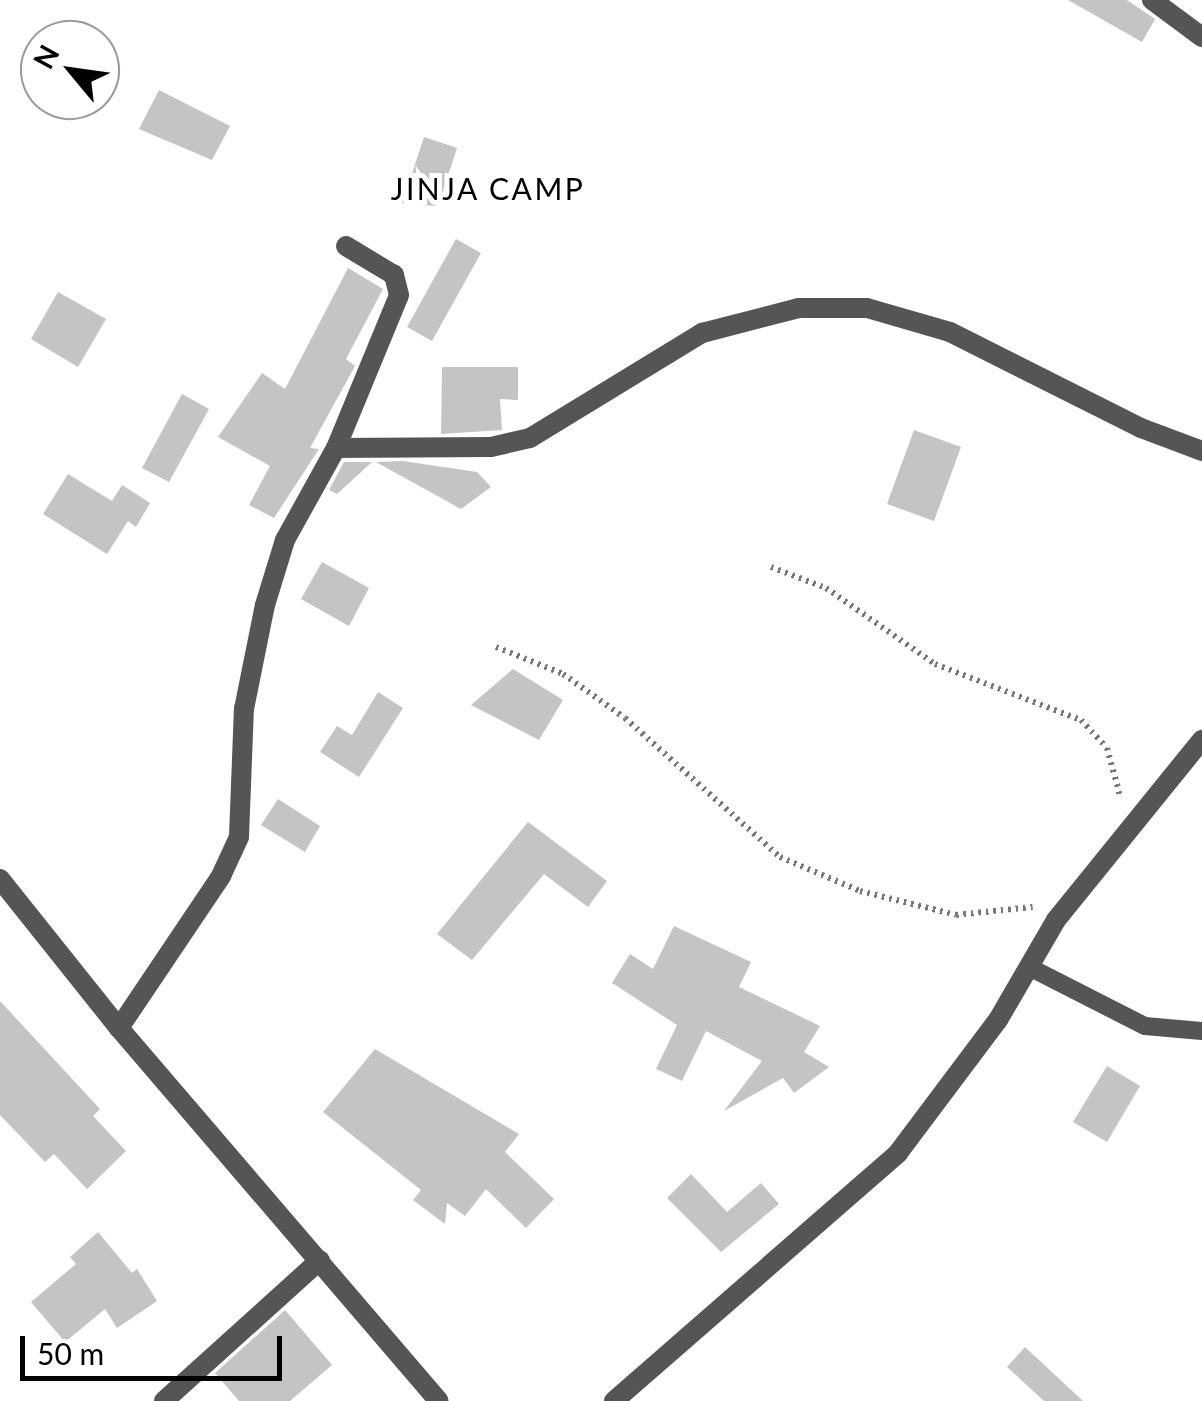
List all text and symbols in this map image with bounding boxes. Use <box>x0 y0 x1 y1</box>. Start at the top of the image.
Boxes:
north arrow <box>20 20 120 120</box>
text: N <box>25 39 66 74</box>
district label: JINJA CAMP <box>390 170 586 206</box>
scale bar <box>25 1316 288 1378</box>
text: 50 m <box>37 1335 104 1371</box>

